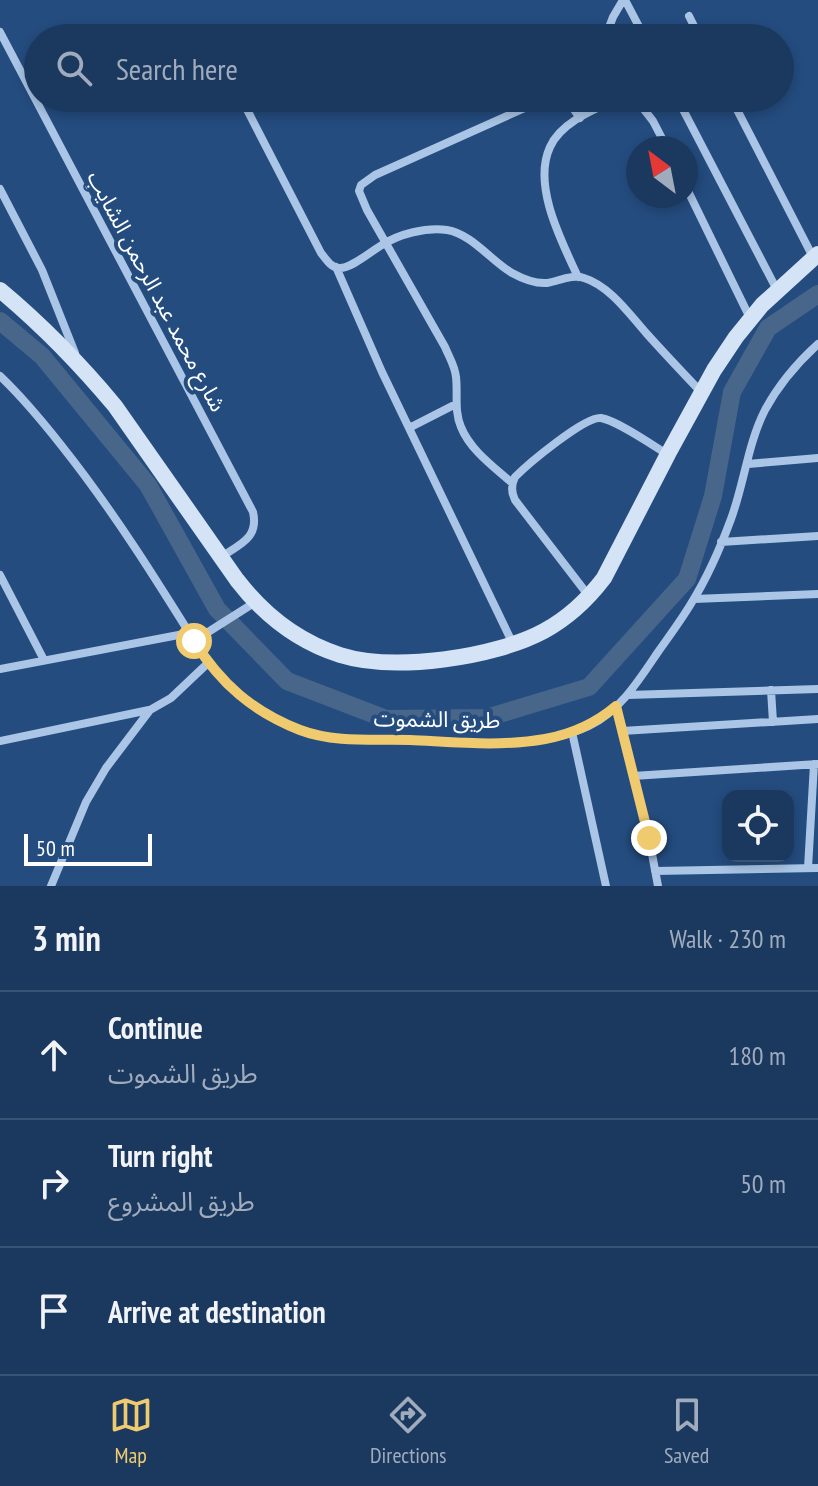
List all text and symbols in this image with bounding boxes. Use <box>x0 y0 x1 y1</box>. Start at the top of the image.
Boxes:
search box <box>24 24 794 112</box>
icon: search <box>52 46 96 90</box>
text: Search here <box>116 49 238 88</box>
north arrow <box>626 136 698 208</box>
street label: شارع محمد عبد الرحمن الشايب <box>79 166 233 418</box>
route start <box>176 623 212 659</box>
street label: طريق الشموت <box>373 704 501 734</box>
map controls <box>722 790 794 862</box>
button: locate <box>722 790 794 862</box>
route end <box>631 820 667 856</box>
scale bar <box>24 830 152 866</box>
text: 50 m <box>36 834 75 862</box>
text: 3 min <box>32 916 101 960</box>
text: Walk · 230 m <box>669 922 786 955</box>
text: Continue <box>108 1008 203 1047</box>
icon: ahead <box>32 1033 76 1077</box>
text: 180 m <box>728 1039 786 1072</box>
text: طريق الشموت <box>108 1057 258 1090</box>
text: Turn right <box>108 1136 212 1175</box>
icon: right <box>32 1161 76 1205</box>
text: 50 m <box>740 1167 786 1200</box>
text: طريق المشروع <box>108 1185 255 1218</box>
icon: arrive <box>32 1289 76 1333</box>
text: Arrive at destination <box>108 1292 326 1331</box>
tab: Map <box>109 1393 153 1469</box>
tab: Directions <box>370 1393 447 1469</box>
tab: Saved <box>664 1393 709 1469</box>

